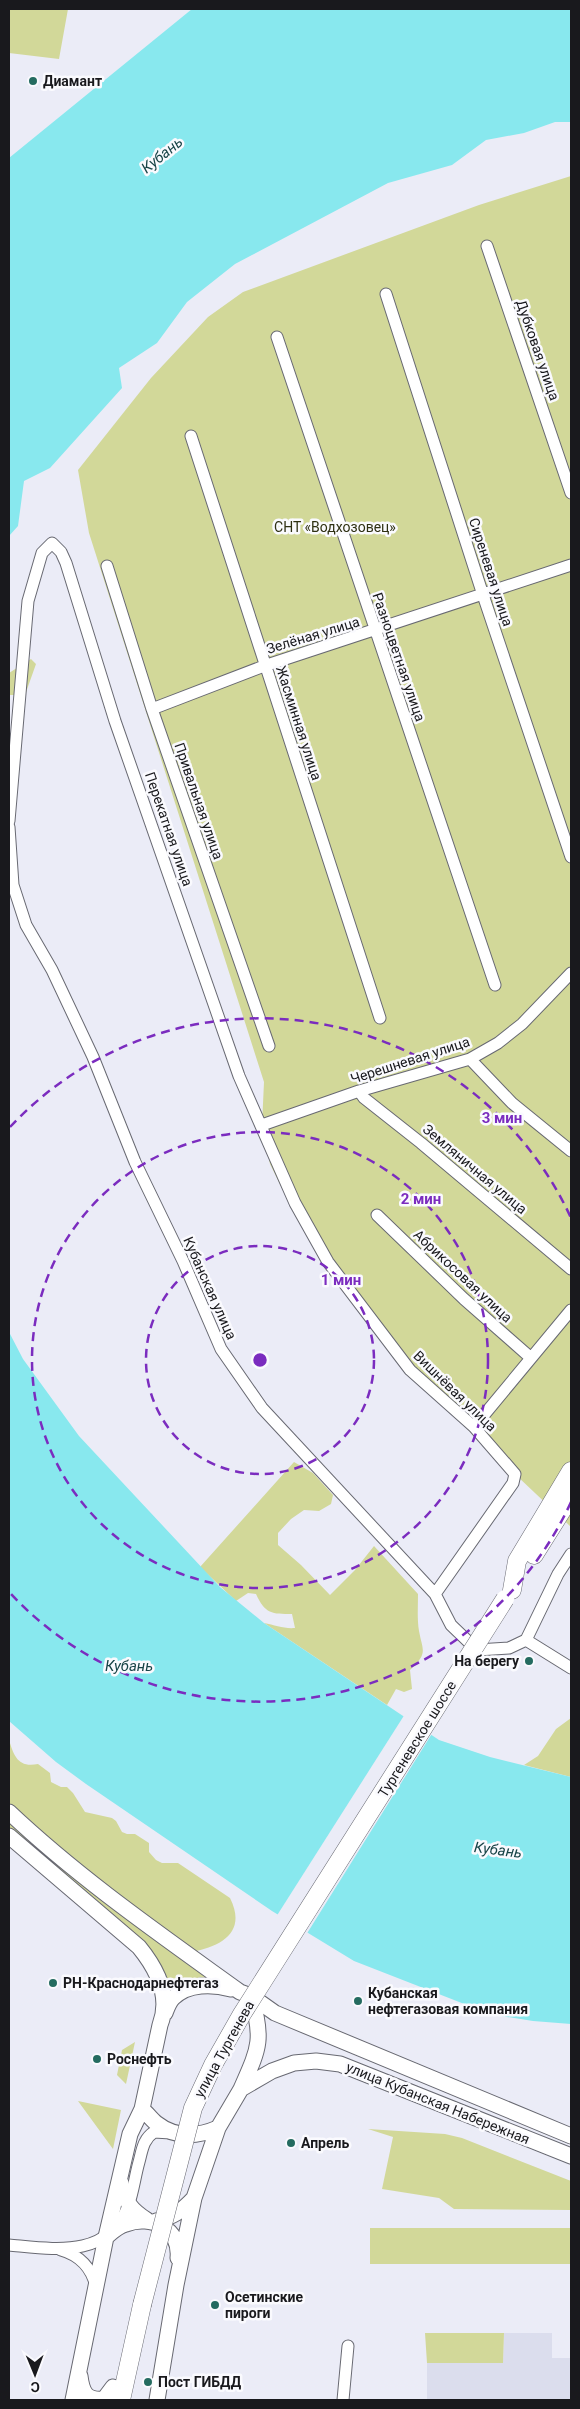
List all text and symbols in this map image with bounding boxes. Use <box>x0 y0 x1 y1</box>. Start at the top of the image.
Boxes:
place label: Диамант <box>43 73 102 89</box>
marker: Диамант <box>27 75 39 87</box>
water label: Кубань <box>138 133 186 177</box>
street label: Дубковая улица <box>513 298 563 402</box>
street label: Сиреневая улица <box>466 516 516 628</box>
park label: СНТ «Водхозовец» <box>274 519 396 535</box>
street label: Разноцветная улица <box>369 590 429 724</box>
street label: Зелёная улица <box>265 613 361 657</box>
street label: Жасминная улица <box>273 664 325 782</box>
street label: Привальная улица <box>171 740 227 862</box>
street label: Перекатная улица <box>142 770 196 888</box>
street label: Черешневая улица <box>348 1033 472 1087</box>
text: 3 мин <box>482 1109 522 1127</box>
street label: Земляничная улица <box>420 1121 530 1217</box>
text: 2 мин <box>401 1190 441 1208</box>
street label: Абрикосовая улица <box>411 1226 515 1326</box>
street label: Кубанская улица <box>180 1234 240 1342</box>
text: 1 мин <box>321 1271 361 1289</box>
street label: Вишнёвая улица <box>410 1347 500 1435</box>
centre of rings <box>251 1351 269 1369</box>
place label: На берегу <box>454 1653 520 1669</box>
marker: На берегу <box>523 1655 535 1667</box>
water label: Кубань <box>105 1657 153 1675</box>
street label: Тургеневское шоссе <box>375 1678 459 1800</box>
water label: Кубань <box>473 1838 523 1862</box>
place label: РН-Краснодарнефтегаз <box>63 1975 219 1991</box>
marker: РН-Краснодарнефтегаз <box>47 1977 59 1989</box>
place label: Кубанская нефтегазовая компания <box>368 1985 528 2017</box>
marker: Кубанская нефтегазовая компания <box>352 1995 364 2007</box>
street label: улица Тургенева <box>191 1998 257 2100</box>
place label: Роснефть <box>107 2051 172 2067</box>
marker: Роснефть <box>91 2053 103 2065</box>
street label: улица Кубанская Набережная <box>344 2059 532 2147</box>
place label: Апрель <box>301 2135 349 2151</box>
marker: Апрель <box>285 2137 297 2149</box>
place label: Осетинские пироги <box>225 2289 304 2321</box>
marker: Осетинские пироги <box>209 2299 221 2311</box>
north arrow <box>10 2349 60 2399</box>
place label: Пост ГИБДД <box>158 2374 242 2390</box>
marker: Пост ГИБДД <box>142 2376 154 2388</box>
text: С <box>31 2379 40 2395</box>

